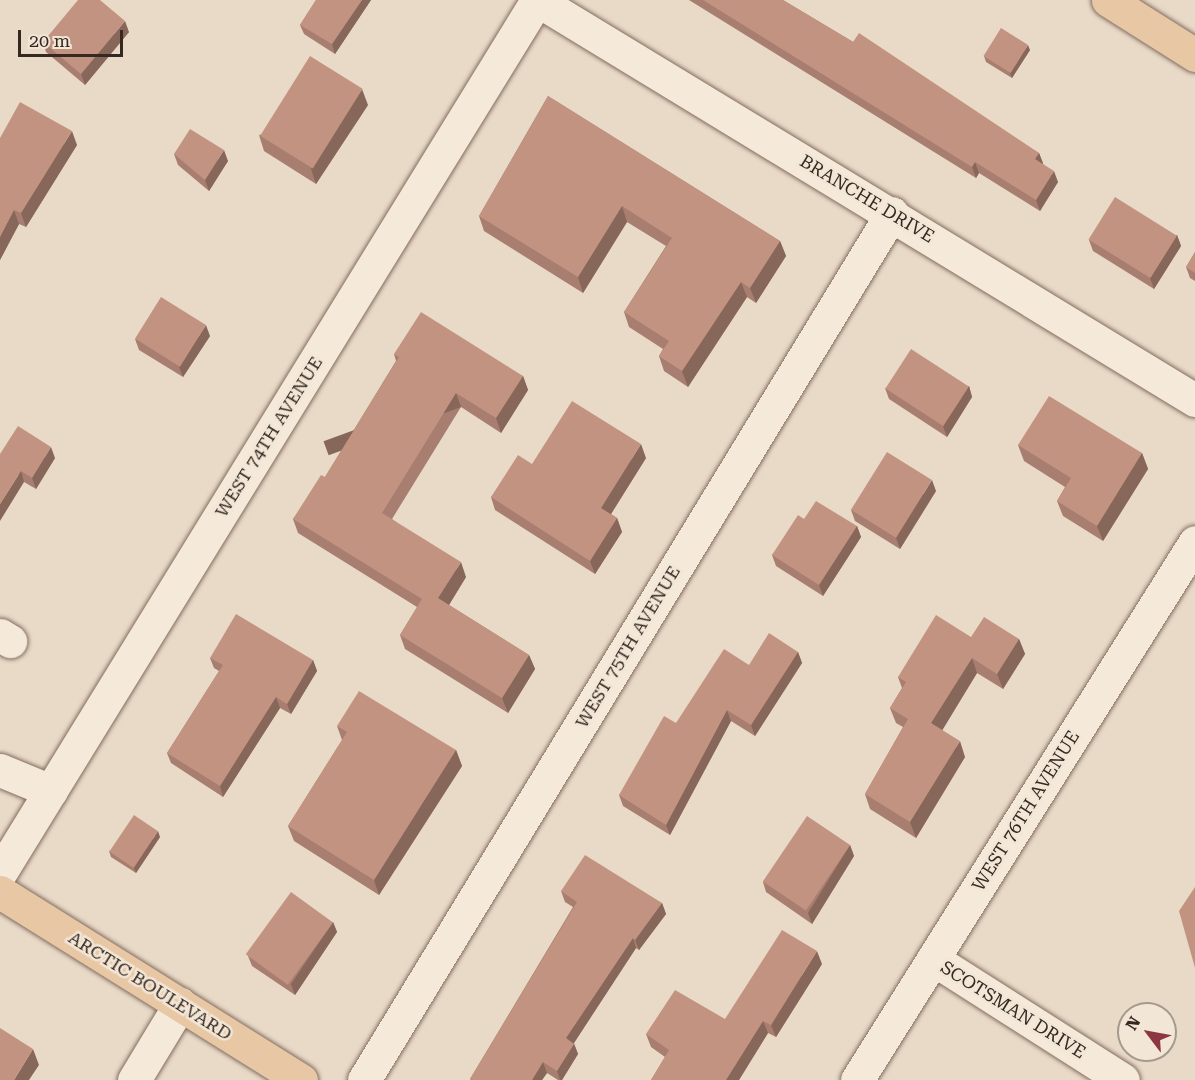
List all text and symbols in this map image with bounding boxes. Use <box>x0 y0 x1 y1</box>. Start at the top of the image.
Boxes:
scale bar <box>21 18 126 56</box>
text: 20 m <box>29 30 70 51</box>
street label: BRANCHE DRIVE <box>796 150 938 248</box>
street label: WEST 74TH AVENUE <box>211 353 327 521</box>
street label: WEST 75TH AVENUE <box>571 562 685 732</box>
street label: WEST 76TH AVENUE <box>968 727 1084 895</box>
street label: ARCTIC BOULEVARD <box>64 927 236 1045</box>
street label: SCOTSMAN DRIVE <box>936 957 1090 1063</box>
north arrow <box>1117 1002 1177 1062</box>
text: N <box>1122 1013 1144 1034</box>

